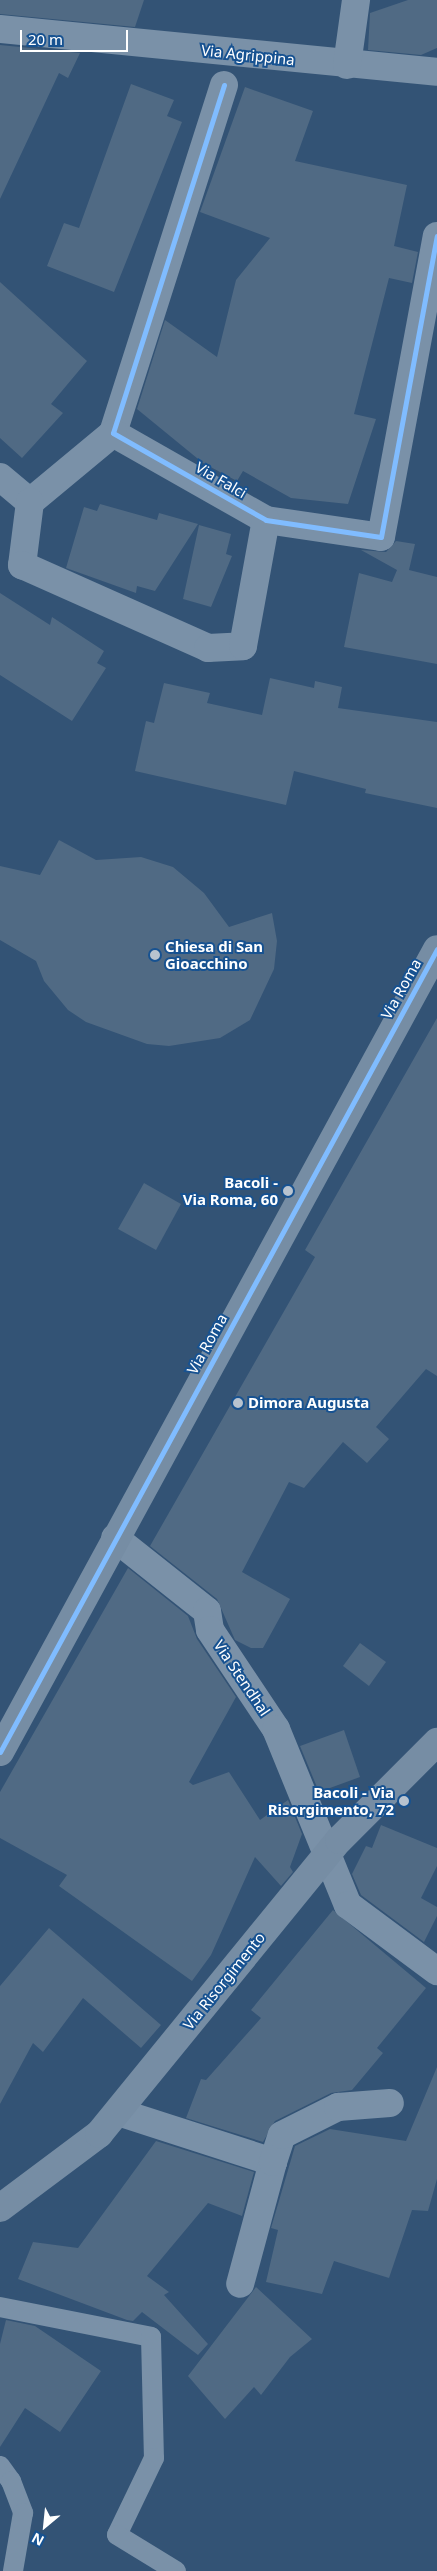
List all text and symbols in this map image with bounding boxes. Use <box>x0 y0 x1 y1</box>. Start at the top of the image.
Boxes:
scale bar <box>22 20 130 52</box>
text: 20 m <box>28 29 63 49</box>
street label: Via Agrippina <box>200 41 296 69</box>
street label: Via Falci <box>192 458 250 502</box>
place label: Chiesa di San Gioacchino <box>165 937 263 972</box>
marker: Chiesa di San Gioacchino <box>149 949 161 961</box>
street label: Via Roma <box>377 956 425 1022</box>
place label: Bacoli - Via Roma, 60 <box>183 1173 278 1208</box>
marker: Bacoli - Via Roma, 60 <box>282 1185 294 1197</box>
street label: Via Roma <box>183 1311 231 1377</box>
place label: Dimora Augusta <box>248 1394 369 1412</box>
marker: Dimora Augusta <box>232 1397 244 1409</box>
street label: Via Stendhal <box>210 1637 274 1719</box>
place label: Bacoli - Via Risorgimento, 72 <box>268 1783 394 1818</box>
marker: Bacoli - Via Risorgimento, 72 <box>398 1795 410 1807</box>
street label: Via Risorgimento <box>179 1929 269 2033</box>
north arrow <box>20 2501 70 2551</box>
text: N <box>28 2529 47 2551</box>

